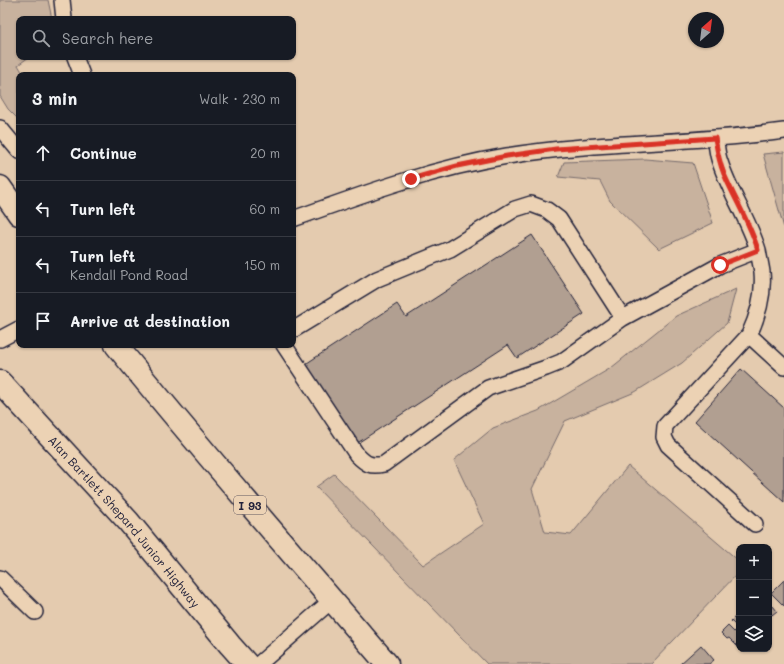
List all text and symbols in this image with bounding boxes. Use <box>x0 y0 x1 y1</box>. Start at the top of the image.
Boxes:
north arrow <box>688 12 724 48</box>
search box <box>16 16 296 60</box>
icon: search <box>30 27 52 49</box>
text: Search here <box>62 28 153 48</box>
text: 3 min <box>32 87 77 109</box>
text: Walk · 230 m <box>199 90 280 107</box>
icon: ahead <box>32 142 54 164</box>
text: Continue <box>70 143 137 163</box>
text: 20 m <box>250 144 280 161</box>
route end <box>402 170 420 188</box>
icon: left <box>32 198 54 220</box>
text: Turn left <box>70 199 135 219</box>
text: 60 m <box>250 200 280 217</box>
text: Turn left <box>70 246 135 266</box>
icon: left <box>32 254 54 276</box>
text: 150 m <box>244 256 280 273</box>
route start <box>711 256 729 274</box>
text: Kendall Pond Road <box>70 266 188 283</box>
icon: arrive <box>32 310 54 332</box>
text: Arrive at destination <box>70 311 230 331</box>
street label: Alan Bartlett Shepard Junior Highway <box>45 432 204 611</box>
road number: I 93 <box>234 496 266 514</box>
map controls <box>736 544 772 652</box>
button: + <box>736 544 772 580</box>
button: − <box>736 580 772 616</box>
button: layers <box>736 616 772 652</box>

